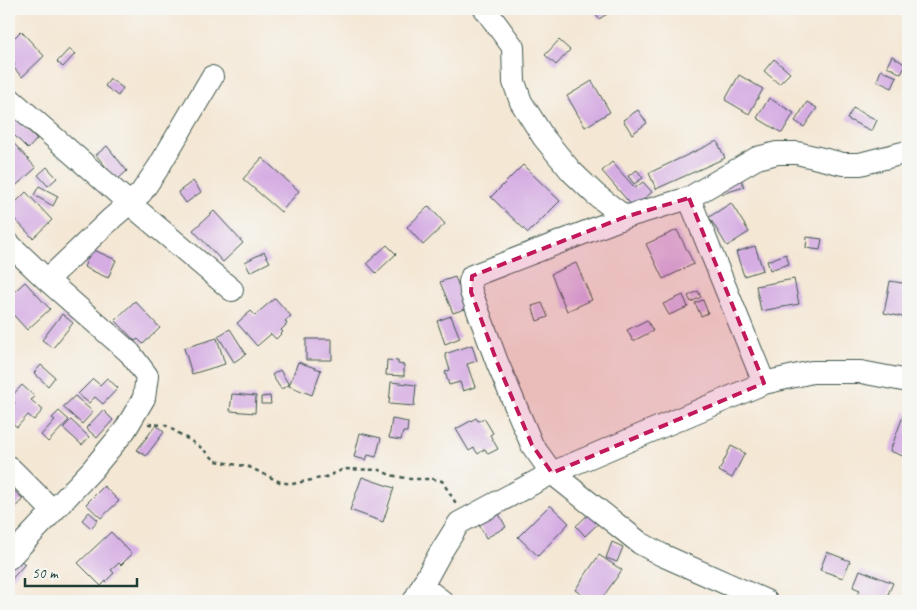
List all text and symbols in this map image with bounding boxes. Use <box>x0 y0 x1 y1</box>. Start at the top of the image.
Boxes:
scale bar <box>25 555 138 587</box>
text: 50 m <box>32 564 59 583</box>

